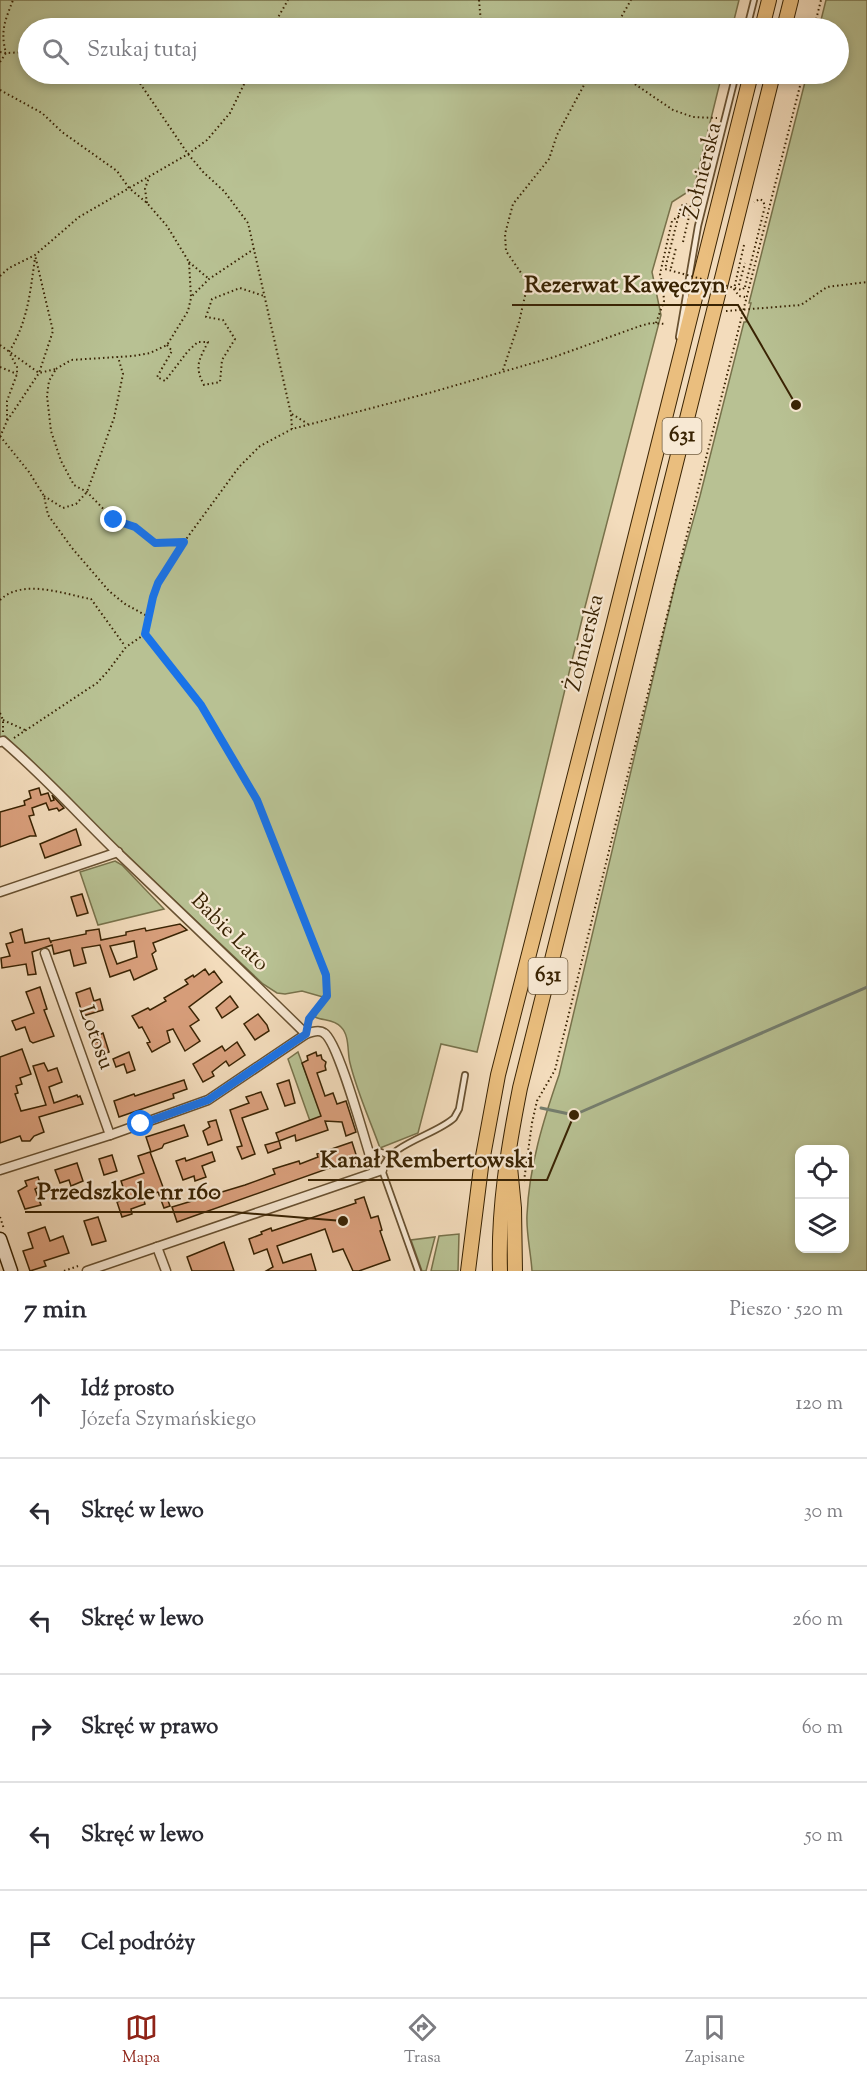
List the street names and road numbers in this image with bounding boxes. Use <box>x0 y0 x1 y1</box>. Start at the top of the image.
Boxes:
street label: Żołnierska <box>677 119 731 223</box>
road number: 631 <box>662 418 702 454</box>
street label: Żołnierska <box>559 591 613 695</box>
street label: Babie Lato <box>182 886 276 980</box>
road number: 631 <box>528 958 568 994</box>
street label: Lotosu <box>69 1001 121 1075</box>

